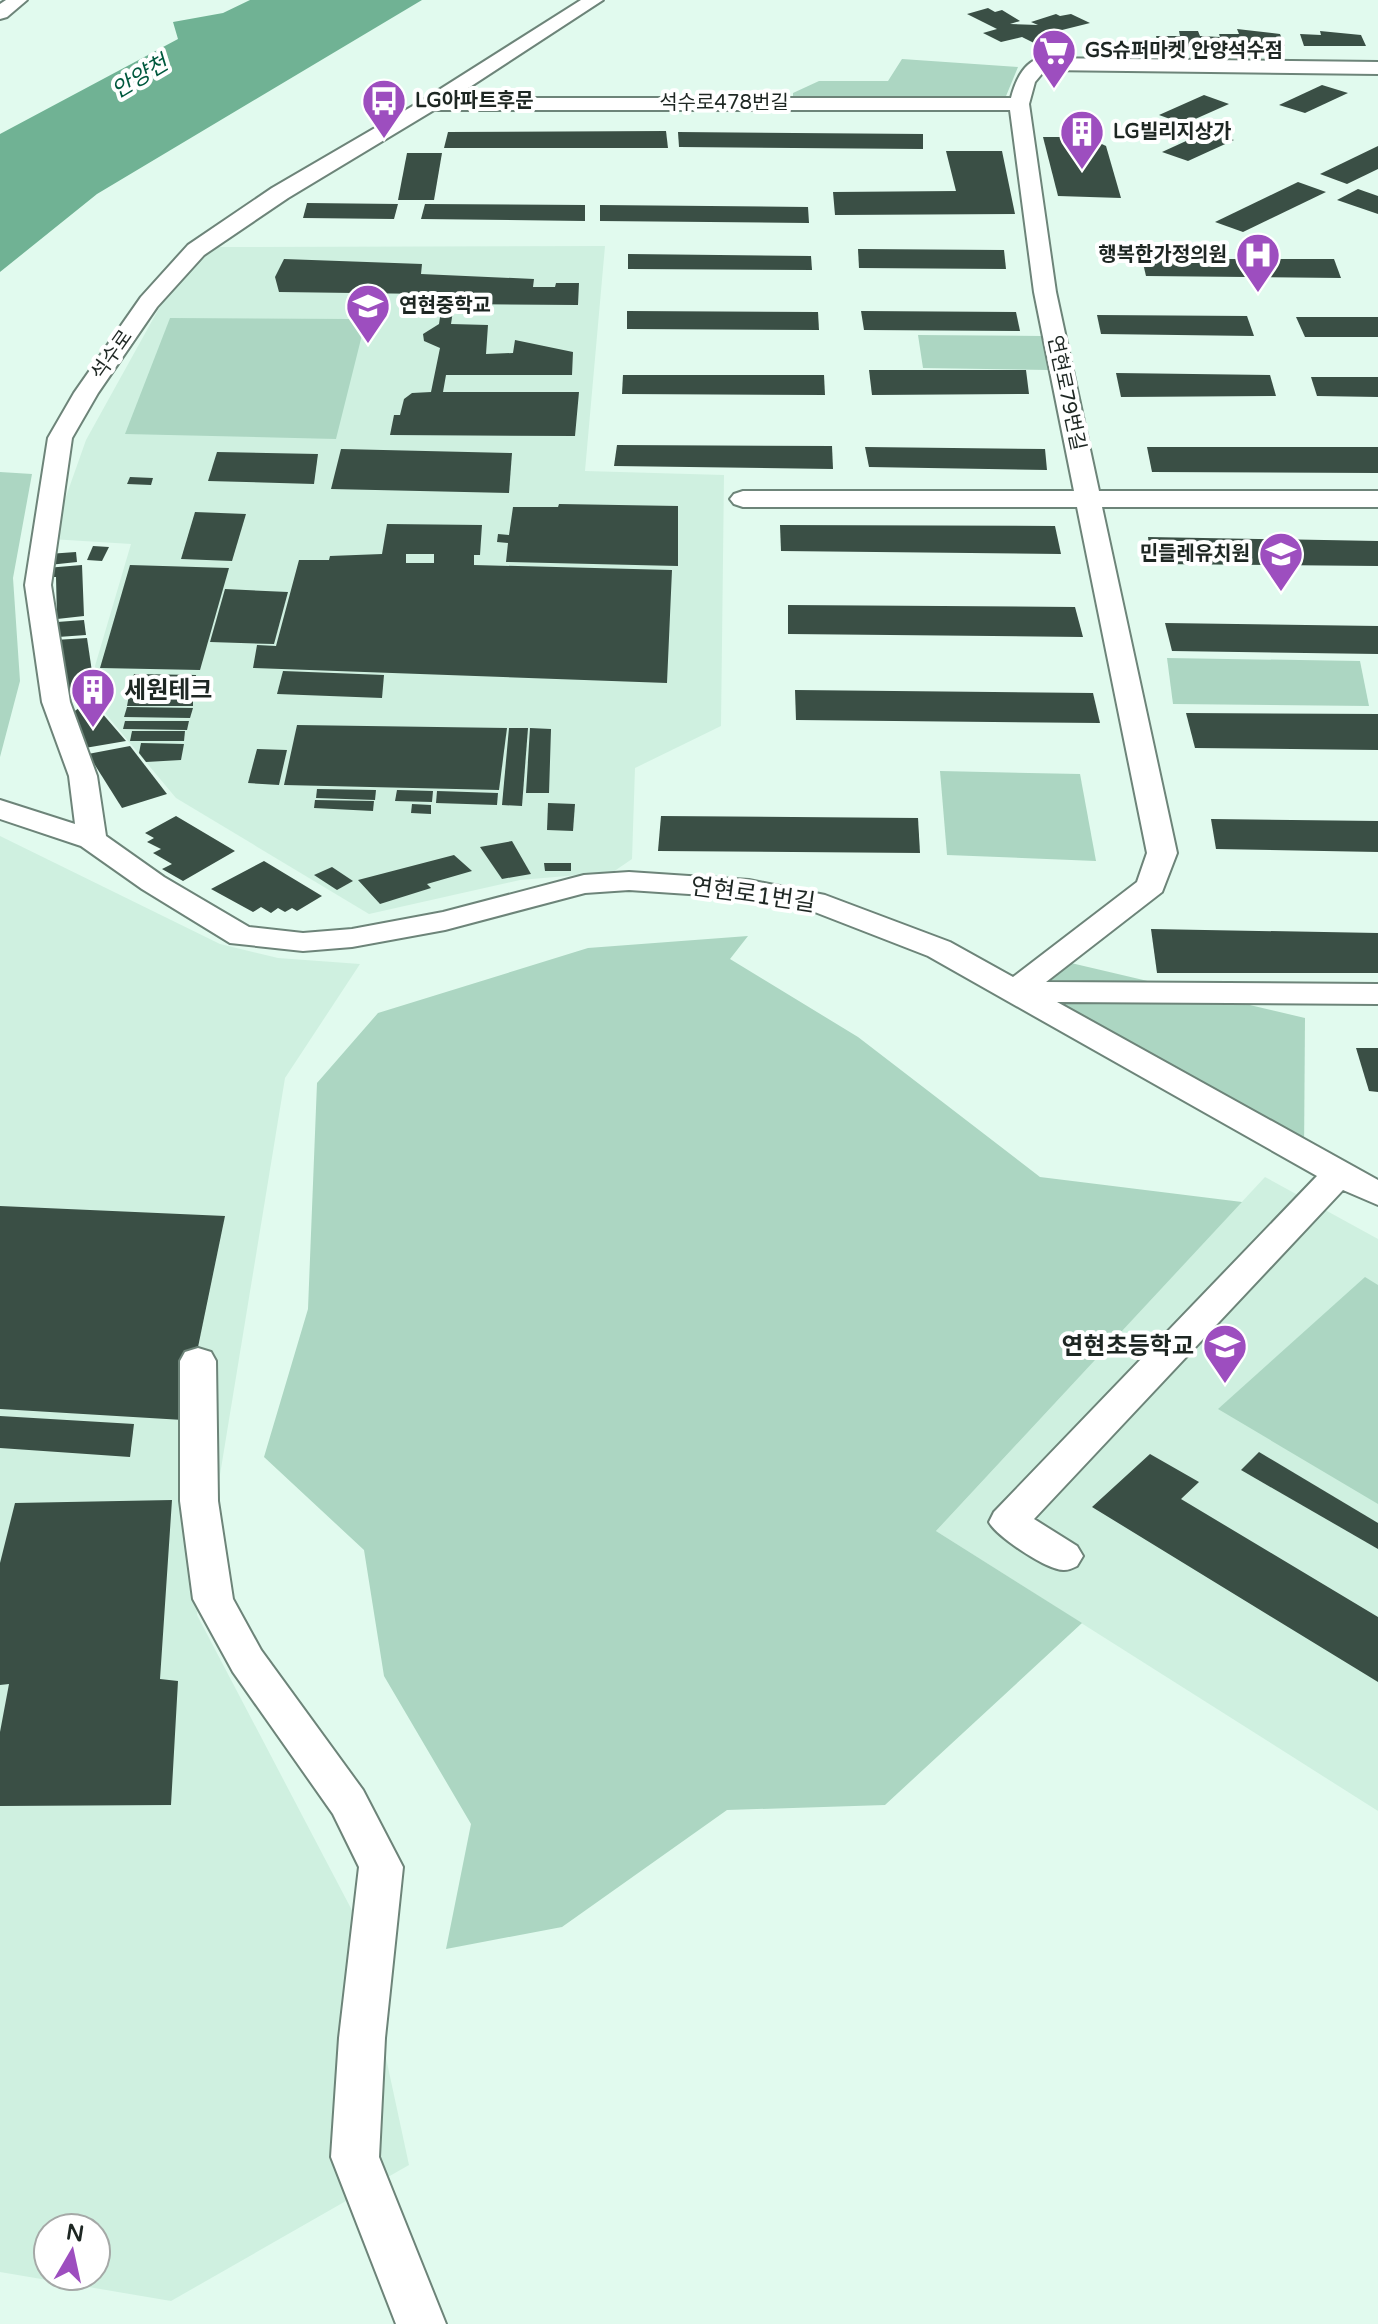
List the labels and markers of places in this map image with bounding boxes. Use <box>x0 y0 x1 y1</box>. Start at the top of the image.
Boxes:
supermarket icon: GS슈퍼마켓 안양석수점 <box>1030 27 1078 90</box>
place label: GS슈퍼마켓 안양석수점 <box>1085 39 1283 63</box>
bus stop icon: LG아파트후문 <box>360 77 408 140</box>
place label: LG아파트후문 <box>415 89 534 113</box>
building icon: LG빌리지상가 <box>1058 108 1106 171</box>
place label: LG빌리지상가 <box>1113 120 1232 144</box>
hospital icon: 행복한가정의원 <box>1234 231 1282 294</box>
place label: 행복한가정의원 <box>1098 243 1227 267</box>
school or university icon: 연현중학교 <box>344 282 392 345</box>
place label: 연현중학교 <box>399 294 491 318</box>
school or university icon: 민들레유치원 <box>1257 530 1305 593</box>
place label: 민들레유치원 <box>1140 542 1250 566</box>
building icon: 세원테크 <box>69 666 117 729</box>
place label: 세원테크 <box>124 676 212 705</box>
school or university icon: 연현초등학교 <box>1201 1322 1249 1385</box>
place label: 연현초등학교 <box>1062 1332 1194 1361</box>

